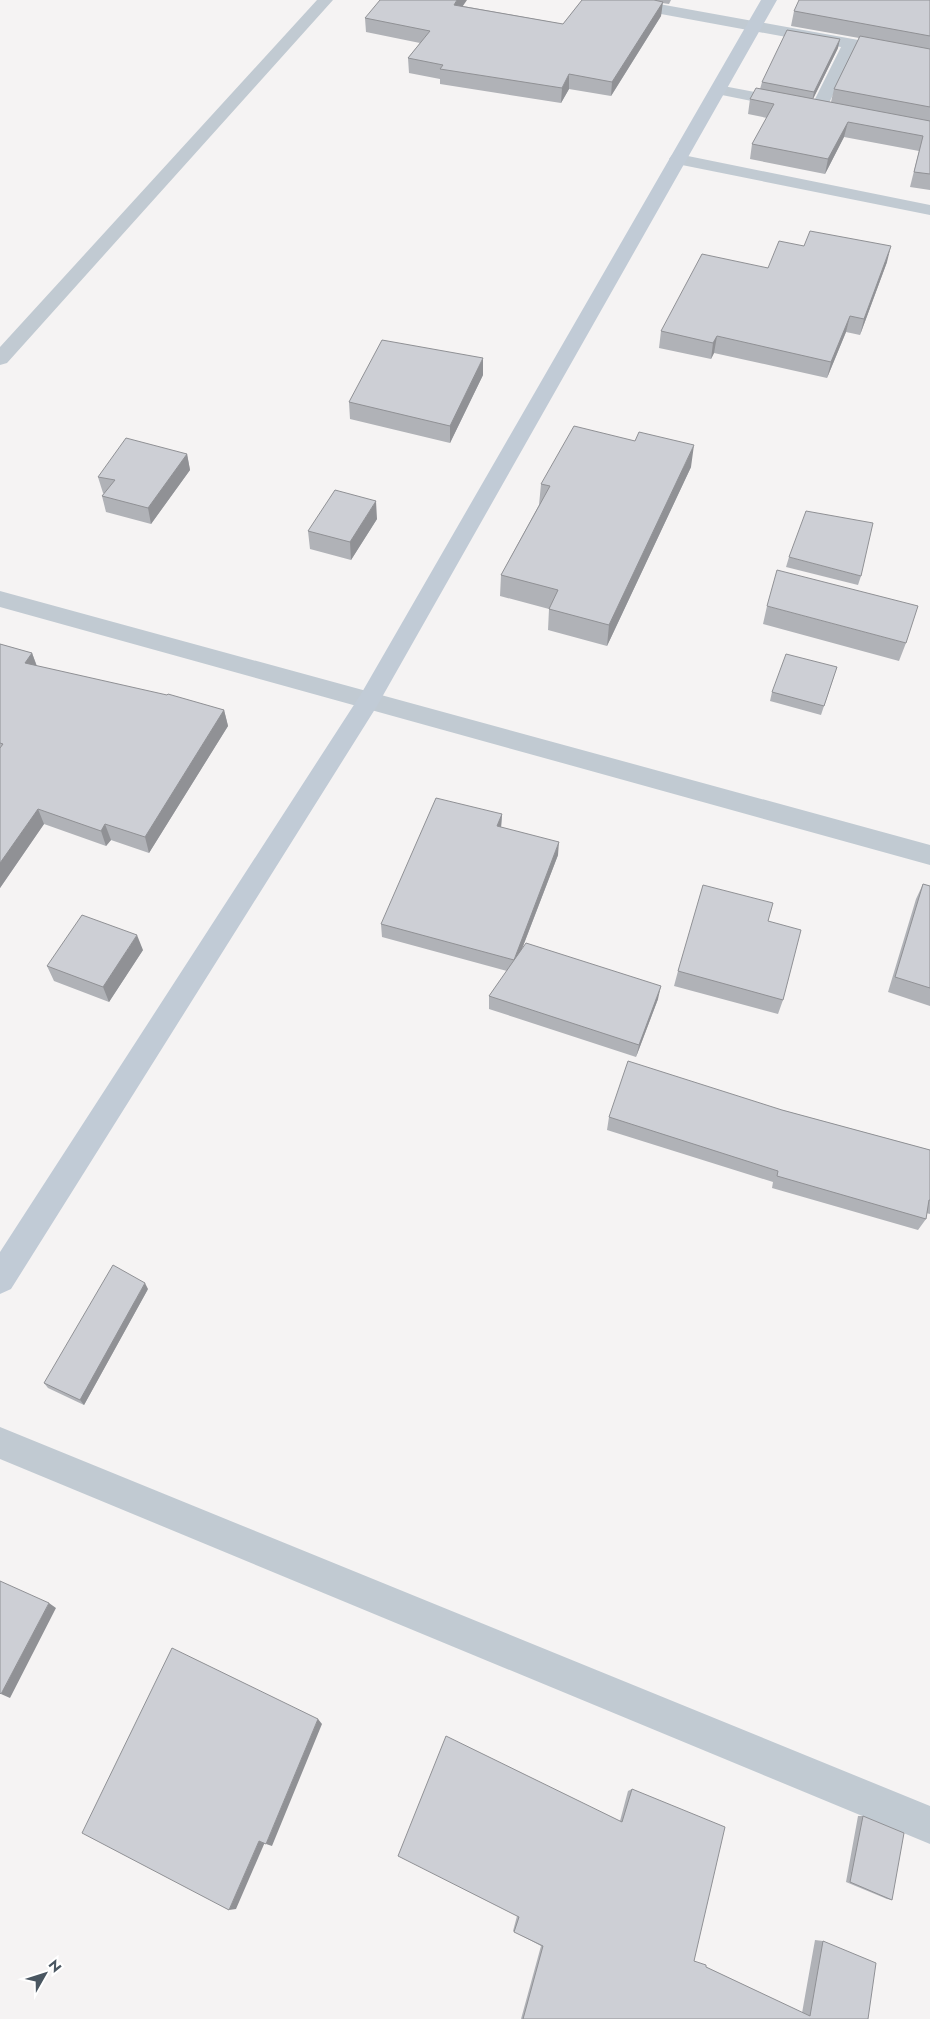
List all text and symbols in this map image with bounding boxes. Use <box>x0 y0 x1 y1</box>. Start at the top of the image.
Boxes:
north arrow <box>20 1949 70 1999</box>
text: N <box>44 1955 66 1976</box>

